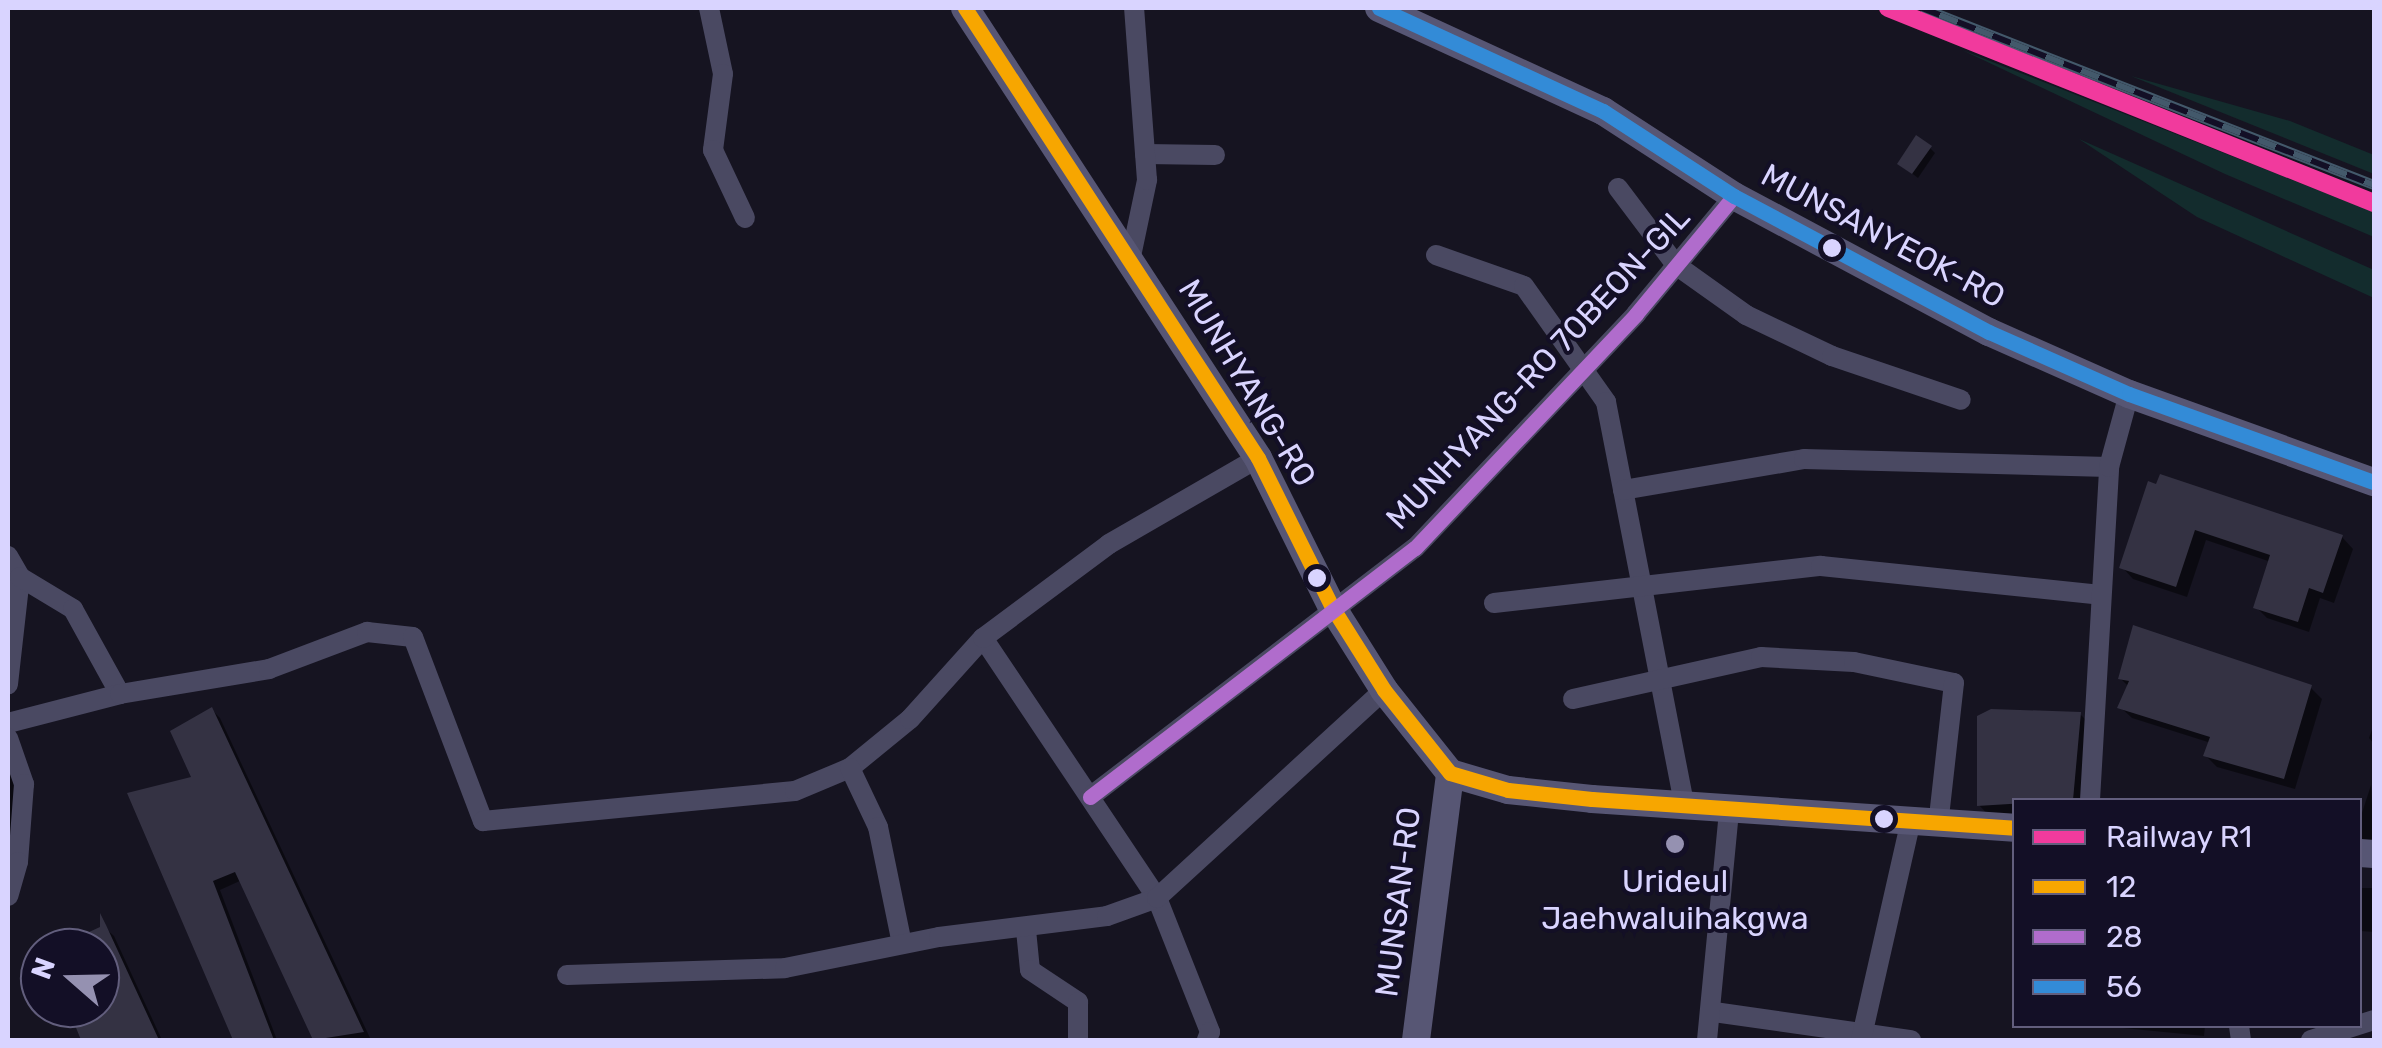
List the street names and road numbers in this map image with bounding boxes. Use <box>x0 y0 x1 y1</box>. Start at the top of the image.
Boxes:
street label: MUNSANYEOK-RO <box>1755 156 2011 316</box>
street label: MUNHYANG-RO 70BEON-GIL <box>1378 199 1698 537</box>
street label: MUNHYANG-RO <box>1170 273 1324 493</box>
street label: MUNSAN-RO <box>1367 805 1429 999</box>

